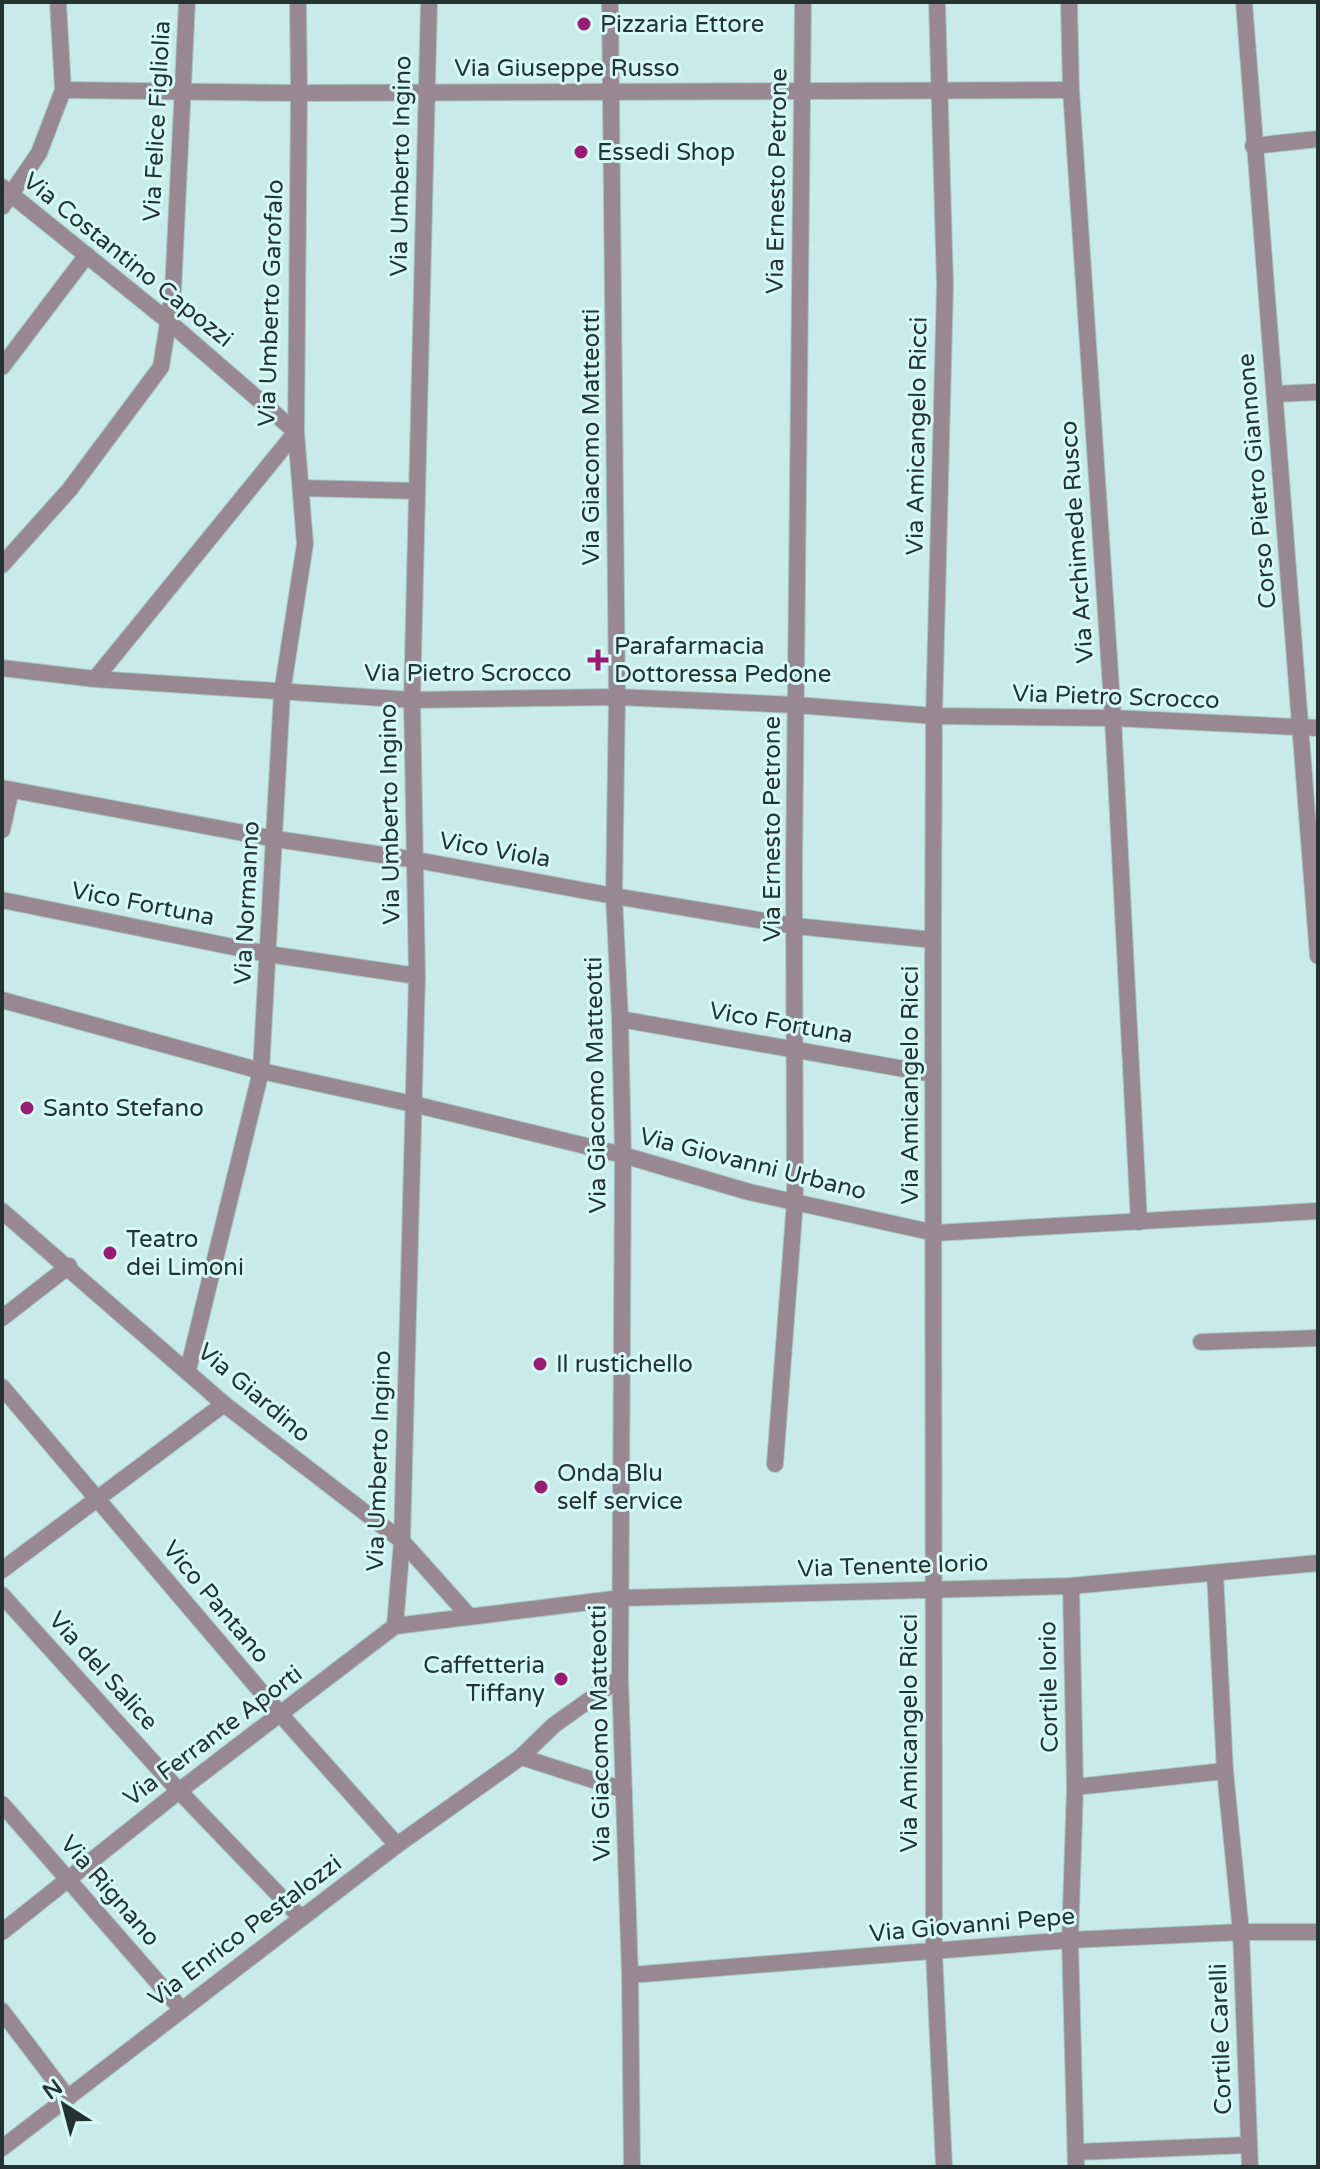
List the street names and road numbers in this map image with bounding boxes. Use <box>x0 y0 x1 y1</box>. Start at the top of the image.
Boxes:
street label: Via Felice Figliolia <box>137 20 177 222</box>
street label: Via Giuseppe Russo <box>454 54 680 83</box>
street label: Via Umberto Ingino <box>385 55 417 277</box>
street label: Via Ernesto Petrone <box>761 68 793 294</box>
street label: Via Costantino Capozzi <box>17 166 239 354</box>
street label: Via Umberto Garofalo <box>252 179 290 427</box>
street label: Via Giacomo Matteotti <box>577 309 606 565</box>
street label: Via Amicangelo Ricci <box>900 316 934 556</box>
street label: Corso Pietro Giannone <box>1231 352 1283 610</box>
street label: Via Archimede Rusco <box>1054 420 1100 664</box>
street label: Via Pietro Scrocco <box>364 659 572 688</box>
street label: Via Pietro Scrocco <box>1012 679 1220 715</box>
street label: Via Umberto Ingino <box>374 703 406 925</box>
street label: Via Ernesto Petrone <box>758 716 787 942</box>
street label: Via Normanno <box>228 820 266 986</box>
street label: Vico Viola <box>437 826 553 874</box>
street label: Vico Fortuna <box>69 876 217 932</box>
street label: Via Giacomo Matteotti <box>579 956 613 1214</box>
street label: Via Amicangelo Ricci <box>896 966 925 1204</box>
street label: Vico Fortuna <box>707 996 855 1050</box>
street label: Via Giovanni Urbano <box>636 1122 870 1206</box>
street label: Via Giardino <box>191 1337 317 1449</box>
street label: Via Umberto Ingino <box>361 1350 397 1572</box>
street label: Vico Pantano <box>156 1535 276 1669</box>
street label: Via Tenente Iorio <box>797 1548 989 1584</box>
street label: Via Giacomo Matteotti <box>583 1604 617 1862</box>
street label: Via del Salice <box>42 1606 164 1736</box>
street label: Via Amicangelo Ricci <box>895 1614 924 1852</box>
street label: Cortile Iorio <box>1033 1621 1065 1753</box>
street label: Via Ferrante Aporti <box>118 1659 308 1813</box>
street label: Via Rignano <box>54 1830 166 1952</box>
street label: Via Enrico Pestalozzi <box>143 1849 347 2013</box>
street label: Via Giovanni Pepe <box>868 1902 1076 1948</box>
street label: Cortile Carelli <box>1204 1963 1238 2115</box>

